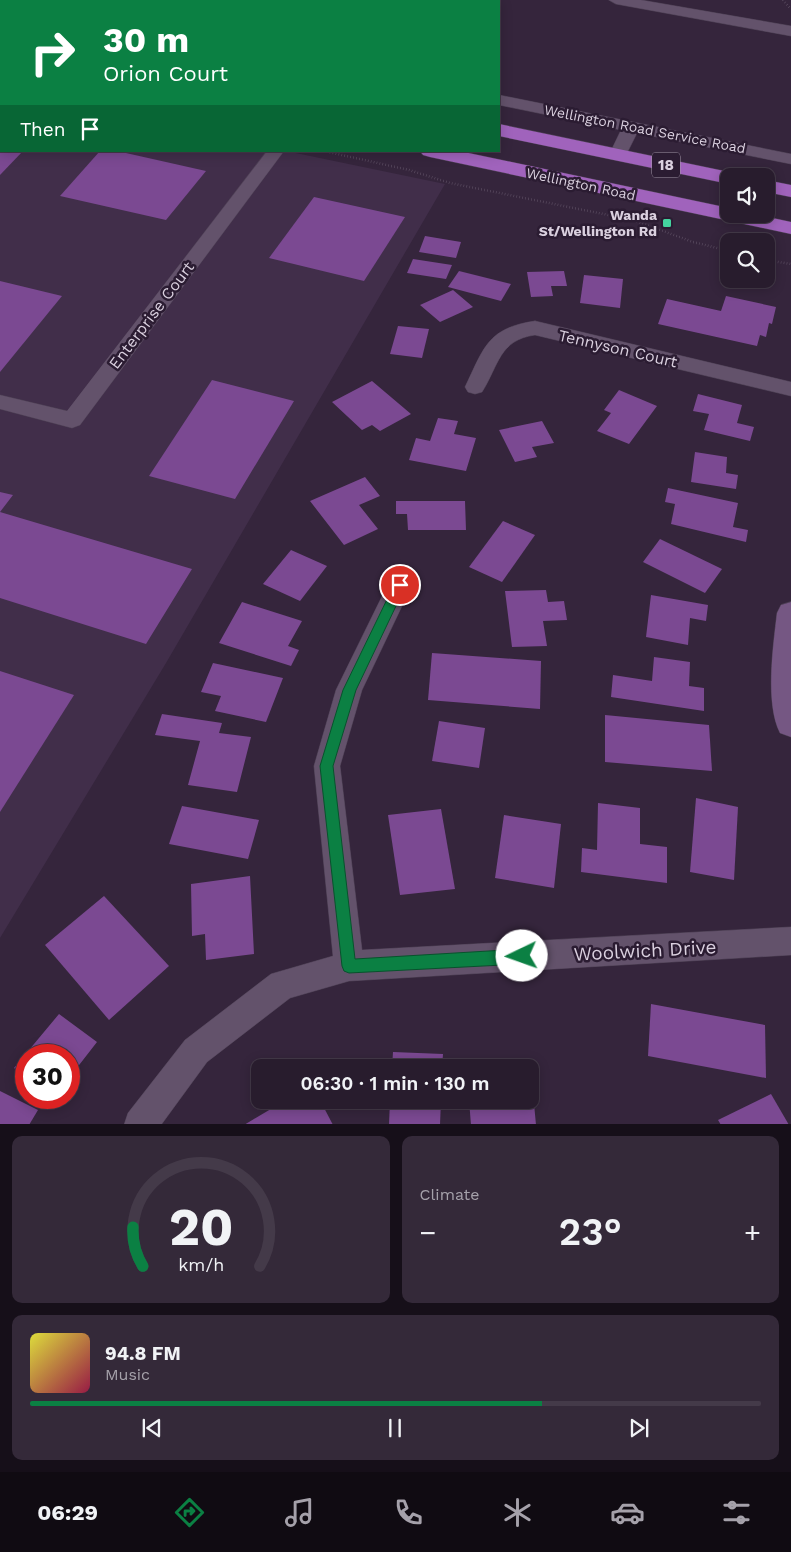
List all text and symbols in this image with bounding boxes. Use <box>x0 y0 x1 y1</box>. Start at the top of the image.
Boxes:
text: 30 m <box>103 19 189 61</box>
icon: right <box>20 20 85 85</box>
text: Orion Court <box>103 61 228 86</box>
street label: Wellington Road Service Road <box>543 102 747 156</box>
icon: arrive <box>76 115 104 143</box>
text: Then <box>20 118 66 141</box>
road number: 18 <box>652 152 680 178</box>
street label: Wellington Road <box>525 165 637 203</box>
map controls <box>720 168 775 288</box>
button: sound <box>720 168 775 223</box>
place label: Wanda St/Wellington Rd <box>539 207 658 239</box>
marker: Wanda St/Wellington Rd <box>661 217 673 229</box>
button: search <box>720 233 775 288</box>
street label: Enterprise Court <box>105 258 198 373</box>
street label: Tennyson Court <box>557 326 679 371</box>
pin <box>379 564 421 606</box>
icon: arrive <box>386 571 414 599</box>
position arrow <box>495 929 547 981</box>
street label: Woolwich Drive <box>573 935 717 966</box>
speed limit sign: 30 <box>15 1044 80 1109</box>
text: 06:30 · 1 min · 130 m <box>301 1072 489 1095</box>
text: Climate <box>420 1185 480 1204</box>
text: 20 <box>169 1197 233 1258</box>
text: 23° <box>559 1210 622 1254</box>
text: − <box>420 1216 436 1249</box>
text: + <box>744 1216 761 1249</box>
text: km/h <box>178 1254 224 1275</box>
text: 94.8 FM <box>105 1342 181 1365</box>
text: Music <box>105 1365 150 1384</box>
icon: previous <box>138 1414 166 1442</box>
icon: pause <box>381 1414 409 1442</box>
icon: next <box>625 1414 653 1442</box>
icon: directions <box>172 1495 207 1530</box>
icon: music <box>282 1495 317 1530</box>
icon: phone <box>391 1495 426 1530</box>
icon: climate <box>500 1495 535 1530</box>
icon: car <box>610 1495 645 1530</box>
icon: filters <box>719 1495 754 1530</box>
text: 06:29 <box>37 1500 98 1525</box>

